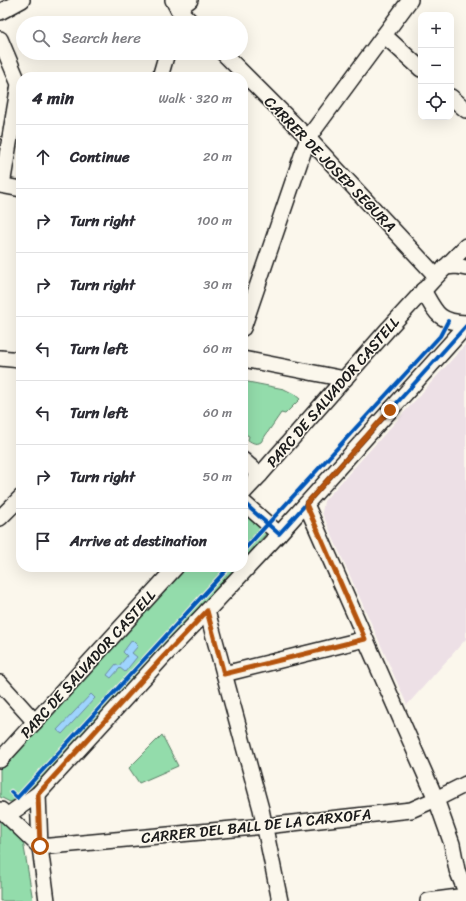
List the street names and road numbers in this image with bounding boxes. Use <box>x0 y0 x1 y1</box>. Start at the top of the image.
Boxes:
street label: CARRER DE JOSEP SEGURA <box>258 90 402 238</box>
street label: PARC DE SALVADOR CASTELL <box>260 311 406 473</box>
street label: PARC DE SALVADOR CASTELL <box>14 584 162 744</box>
street label: CARRER DEL BALL DE LA CARXOFA <box>140 801 372 851</box>

